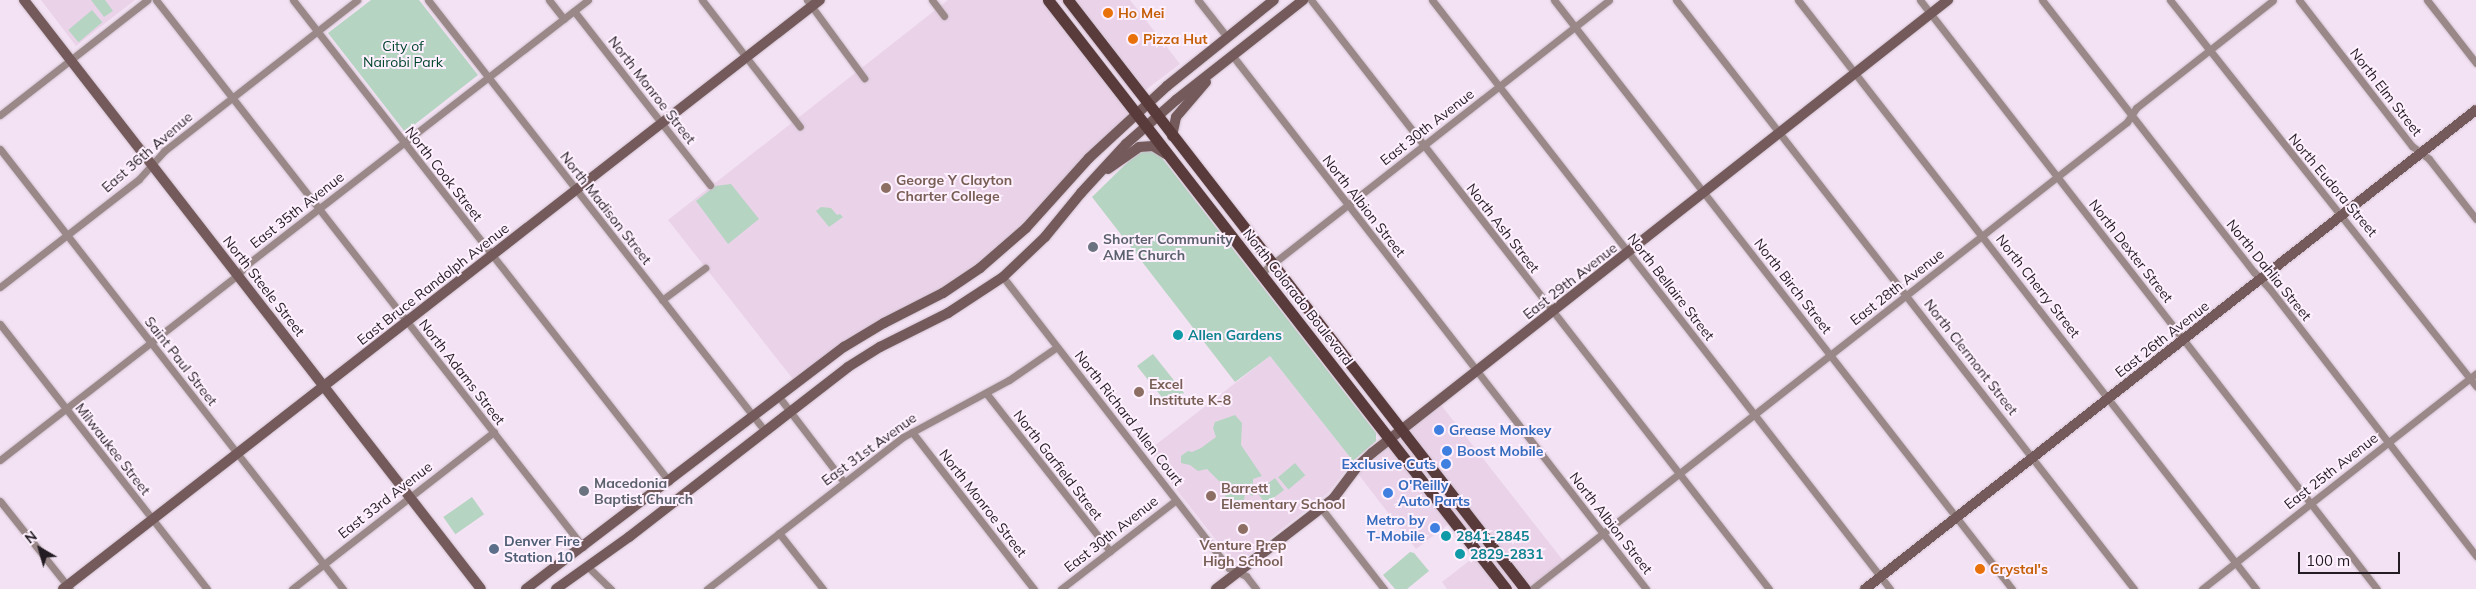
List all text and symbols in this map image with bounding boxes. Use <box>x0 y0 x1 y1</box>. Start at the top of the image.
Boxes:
place label: Ho Mei <box>1118 5 1164 21</box>
marker: Ho Mei <box>1102 7 1114 19</box>
place label: Pizza Hut <box>1143 31 1208 47</box>
street label: North Monroe Street <box>605 33 699 147</box>
marker: Pizza Hut <box>1127 33 1139 45</box>
park label: City of Nairobi Park <box>363 38 443 70</box>
street label: North Elm Street <box>2346 45 2426 139</box>
street label: East 30th Avenue <box>1377 85 1477 169</box>
street label: East 36th Avenue <box>98 108 196 196</box>
street label: North Cook Street <box>402 123 486 225</box>
street label: North Eudora Street <box>2285 130 2381 240</box>
street label: North Madison Street <box>557 148 655 268</box>
street label: North Albion Street <box>1319 152 1409 260</box>
street label: East 35th Avenue <box>247 168 347 252</box>
place label: George Y Clayton Charter College <box>896 172 1012 204</box>
street label: North Ash Street <box>1463 180 1543 276</box>
marker: George Y Clayton Charter College <box>880 182 892 194</box>
street label: North Dexter Street <box>2086 196 2176 306</box>
street label: North Dahlia Street <box>2223 216 2315 324</box>
street label: East Bruce Randolph Avenue <box>354 220 512 348</box>
street label: North Colorado Boulevard <box>1240 226 1356 368</box>
street label: North Bellaire Street <box>1624 230 1718 344</box>
place label: Shorter Community AME Church <box>1103 231 1233 264</box>
street label: North Cherry Street <box>1992 231 2084 341</box>
street label: North Steele Street <box>220 232 308 340</box>
street label: North Birch Street <box>1751 235 1835 337</box>
street label: East 29th Avenue <box>1520 239 1620 323</box>
marker: Shorter Community AME Church <box>1087 241 1099 253</box>
street label: East 28th Avenue <box>1847 245 1947 329</box>
street label: North Clermont Street <box>1921 296 2021 418</box>
street label: East 26th Avenue <box>2112 297 2212 381</box>
street label: Saint Paul Street <box>141 313 221 409</box>
street label: North Adams Street <box>416 316 508 428</box>
place label: Allen Gardens <box>1188 327 1282 343</box>
marker: Allen Gardens <box>1172 329 1184 341</box>
street label: North Richard Allen Court <box>1071 347 1187 489</box>
place label: Excel Institute K-8 <box>1149 376 1231 408</box>
marker: Excel Institute K-8 <box>1133 386 1145 398</box>
street label: Milwaukee Street <box>72 400 154 498</box>
street label: North Garfield Street <box>1010 407 1106 523</box>
street label: East 31st Avenue <box>818 409 920 489</box>
place label: Grease Monkey <box>1449 422 1551 438</box>
marker: Grease Monkey <box>1433 424 1445 436</box>
street label: East 25th Avenue <box>2281 429 2381 513</box>
place label: Boost Mobile <box>1457 443 1543 459</box>
marker: Boost Mobile <box>1441 445 1453 457</box>
street label: North Monroe Street <box>936 446 1030 560</box>
place label: Exclusive Cuts <box>1341 456 1436 472</box>
street label: East 33rd Avenue <box>335 458 435 542</box>
marker: Exclusive Cuts <box>1440 458 1452 470</box>
street label: North Albion Street <box>1566 469 1656 577</box>
place label: Macedonia Baptist Church <box>594 475 693 508</box>
place label: O'Reilly Auto Parts <box>1398 477 1470 510</box>
place label: Barrett Elementary School <box>1221 480 1345 512</box>
marker: Macedonia Baptist Church <box>578 485 590 497</box>
marker: O'Reilly Auto Parts <box>1382 487 1394 499</box>
marker: Barrett Elementary School <box>1205 490 1217 502</box>
street label: East 30th Avenue <box>1061 492 1161 576</box>
place label: Metro by T-Mobile <box>1366 512 1425 544</box>
marker: Metro by T-Mobile <box>1429 522 1441 534</box>
marker: Venture Prep High School <box>1237 523 1249 535</box>
north arrow <box>15 524 65 574</box>
text: N <box>21 527 40 548</box>
place label: 2841-2845 <box>1456 528 1529 544</box>
marker: 2841-2845 <box>1440 530 1452 542</box>
place label: Denver Fire Station 10 <box>504 533 580 566</box>
place label: Venture Prep High School <box>1200 537 1286 570</box>
scale bar <box>2301 542 2404 574</box>
marker: Denver Fire Station 10 <box>488 543 500 555</box>
place label: 2829-2831 <box>1470 546 1543 562</box>
marker: 2829-2831 <box>1454 548 1466 560</box>
text: 100 m <box>2306 551 2350 570</box>
place label: Crystal's <box>1990 561 2048 577</box>
marker: Crystal's <box>1974 563 1986 575</box>

